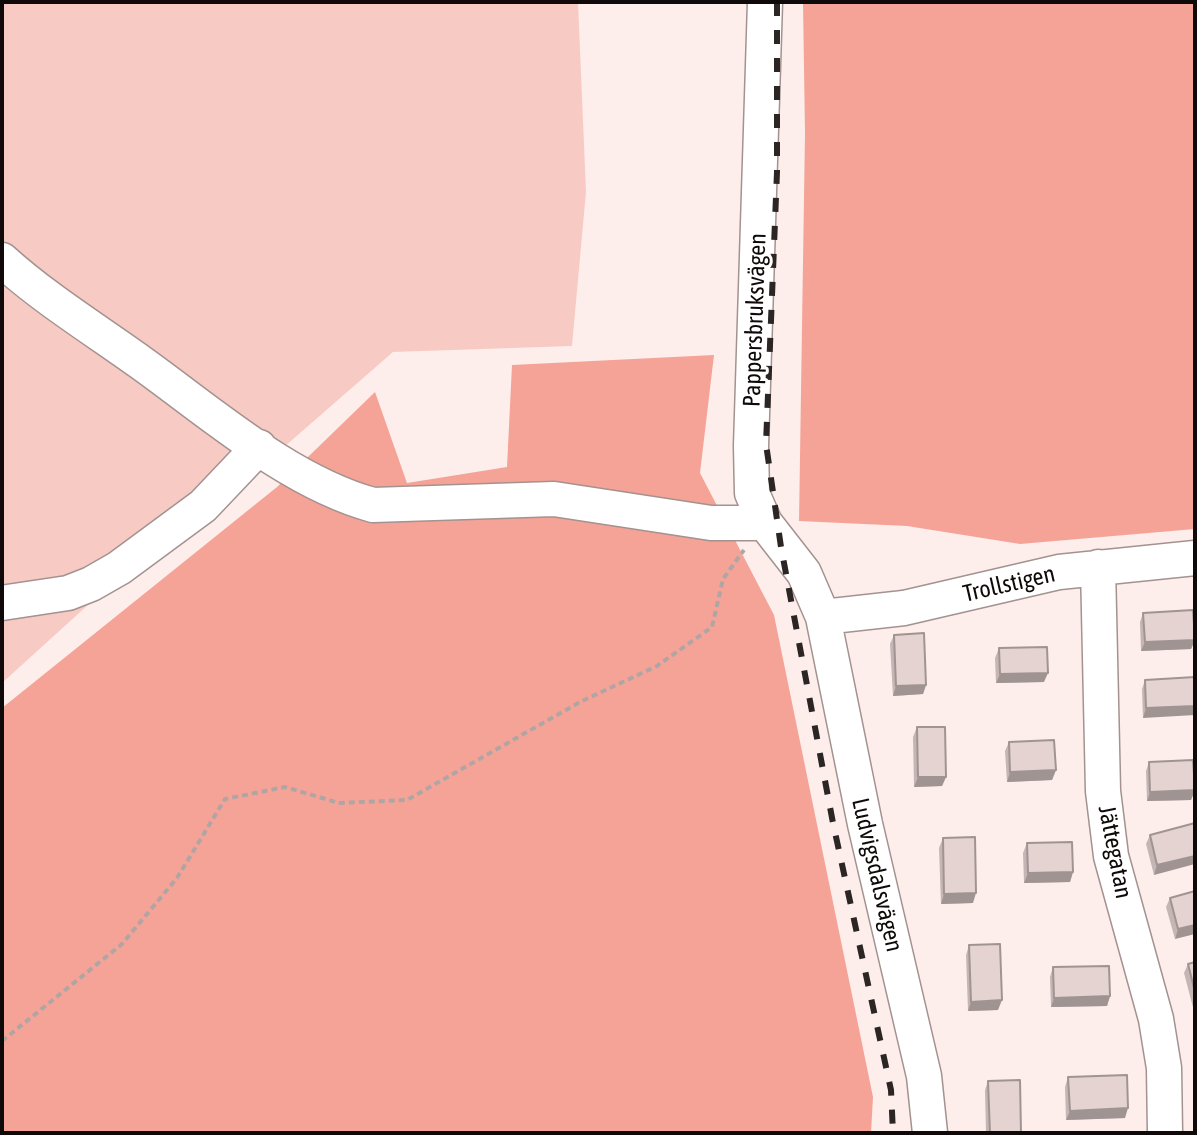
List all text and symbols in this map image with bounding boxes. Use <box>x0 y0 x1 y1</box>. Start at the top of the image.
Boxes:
street label: Pappersbruksvägen <box>738 233 772 407</box>
street label: Trollstigen <box>960 559 1058 609</box>
street label: Ludvigsdalsvägen <box>845 795 909 955</box>
street label: Jättegatan <box>1092 803 1138 901</box>

